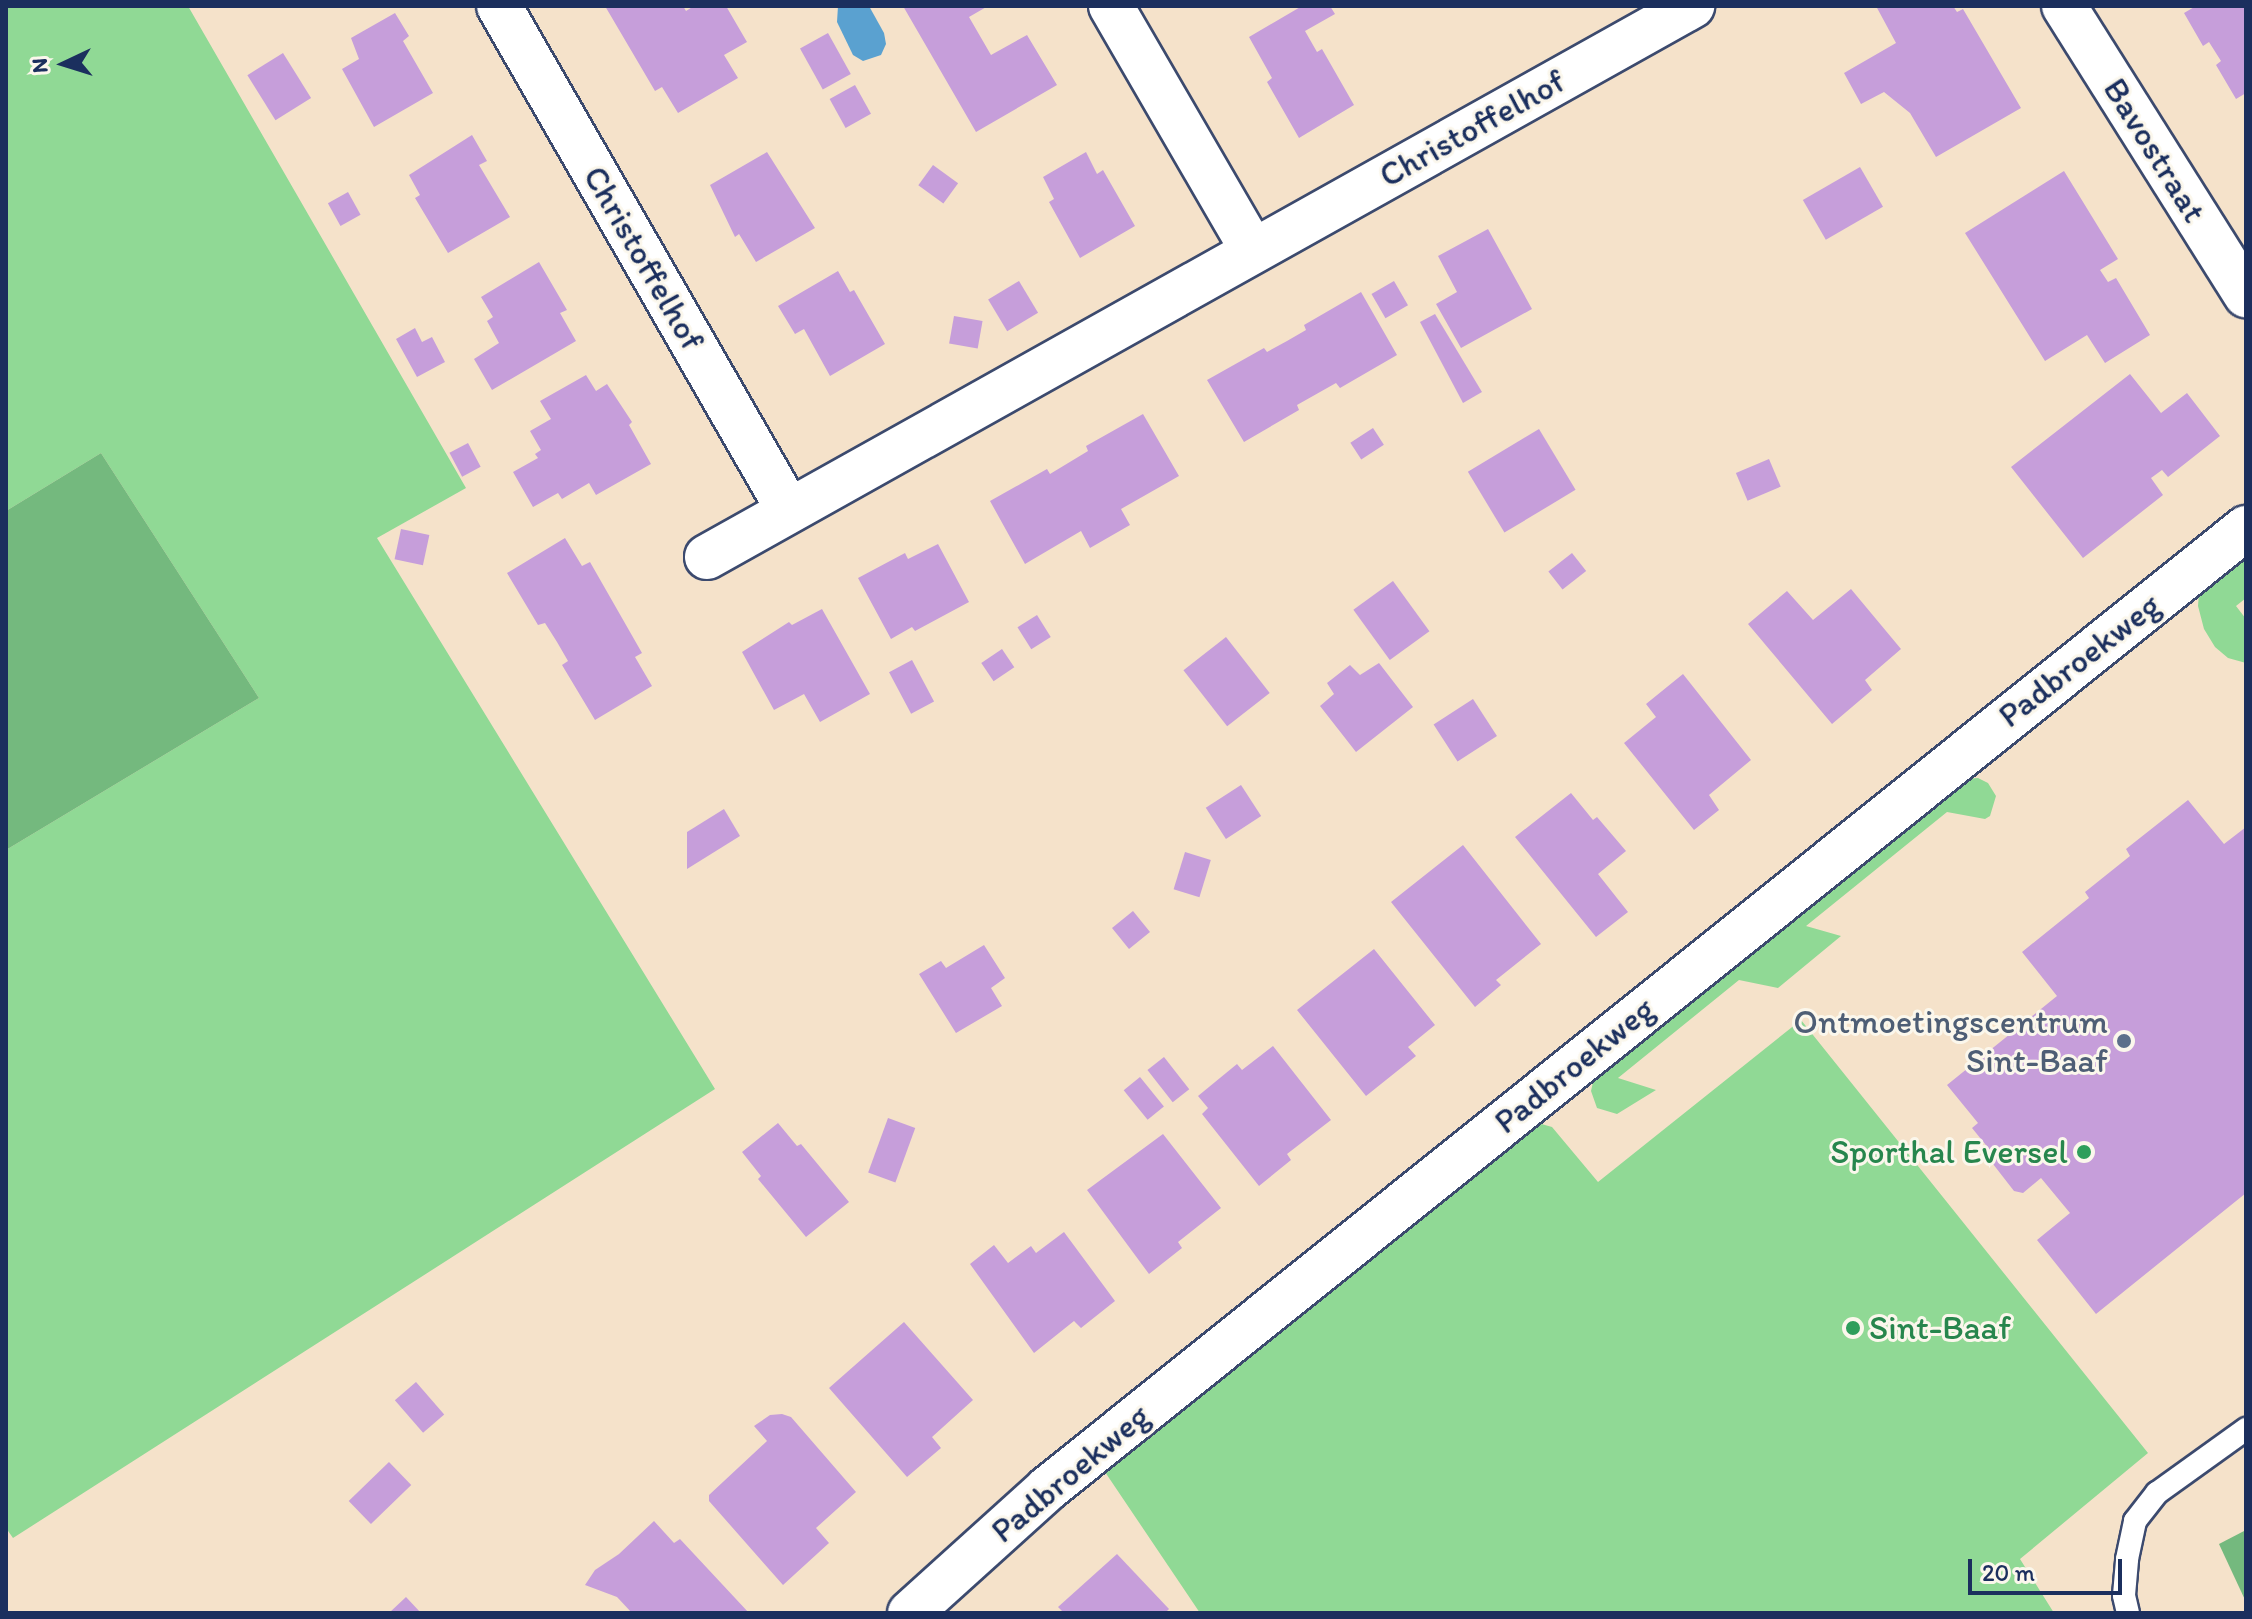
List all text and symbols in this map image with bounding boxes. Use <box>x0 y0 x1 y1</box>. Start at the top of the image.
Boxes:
north arrow <box>24 24 104 104</box>
text: N <box>26 57 54 74</box>
street label: Christoffelhof <box>1372 60 1572 196</box>
street label: Bavostraat <box>2095 70 2215 230</box>
street label: Christoffelhof <box>575 159 713 357</box>
street label: Padbroekweg <box>1990 584 2168 736</box>
street label: Padbroekweg <box>1486 988 1662 1142</box>
place label: Ontmoetingscentrum Sint-Baaf <box>1793 1001 2108 1080</box>
marker: Ontmoetingscentrum Sint-Baaf <box>2115 1032 2133 1050</box>
place label: Sporthal Eversel <box>1831 1132 2068 1172</box>
marker: Sporthal Eversel <box>2075 1143 2093 1161</box>
place label: Sint-Baaf <box>1869 1308 2011 1348</box>
marker: Sint-Baaf <box>1844 1319 1862 1337</box>
street label: Padbroekweg <box>983 1395 1157 1551</box>
scale bar <box>1972 1543 2126 1593</box>
text: 20 m <box>1982 1558 2035 1587</box>

